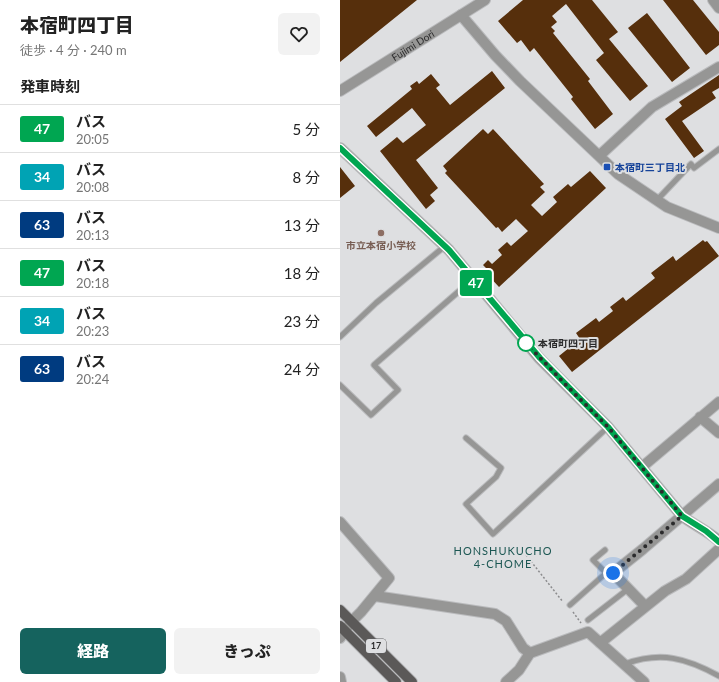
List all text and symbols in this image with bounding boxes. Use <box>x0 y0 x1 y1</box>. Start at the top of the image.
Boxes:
text: 本宿町四丁目 <box>20 13 134 36</box>
button: heart <box>278 13 320 55</box>
street label: Fujimi Dori <box>389 27 436 63</box>
text: 徒歩 · 4 分 · 240 m <box>20 42 127 58</box>
text: 発車時刻 <box>20 77 80 95</box>
text: バス <box>76 112 106 130</box>
text: 47 <box>34 120 50 137</box>
text: 5 分 <box>292 120 320 138</box>
text: 20:05 <box>76 131 109 147</box>
text: バス <box>76 160 106 178</box>
place label: 本宿町三丁目北 <box>614 161 685 173</box>
marker: 本宿町三丁目北 <box>602 162 612 172</box>
text: 34 <box>34 168 50 185</box>
text: 8 分 <box>292 168 320 186</box>
text: 20:08 <box>76 179 109 195</box>
text: バス <box>76 208 106 226</box>
text: 63 <box>34 216 50 233</box>
text: 13 分 <box>284 216 320 234</box>
text: 20:13 <box>76 227 109 243</box>
marker: 市立本宿小学校 <box>376 228 386 238</box>
place label: 市立本宿小学校 <box>346 239 416 251</box>
text: バス <box>76 256 106 274</box>
text: 47 <box>34 264 50 281</box>
text: 18 分 <box>284 264 320 282</box>
line badge: 47 <box>458 270 494 296</box>
text: 47 <box>468 274 484 291</box>
text: 20:18 <box>76 275 109 291</box>
text: バス <box>76 304 106 322</box>
text: 34 <box>34 312 50 329</box>
text: 23 分 <box>284 312 320 330</box>
text: 20:23 <box>76 323 109 339</box>
marker: 本宿町四丁目 <box>517 334 535 352</box>
place label: 本宿町四丁目 <box>537 337 598 349</box>
text: バス <box>76 352 106 370</box>
text: 63 <box>34 360 50 377</box>
text: 24 分 <box>284 360 320 378</box>
text: 20:24 <box>76 371 109 387</box>
district label: HONSHUKUCHO 4-CHOME <box>454 544 553 570</box>
your location <box>603 563 623 583</box>
button: 経路 <box>20 628 166 674</box>
button: きっぷ <box>174 628 320 674</box>
road number: 17 <box>366 639 386 653</box>

